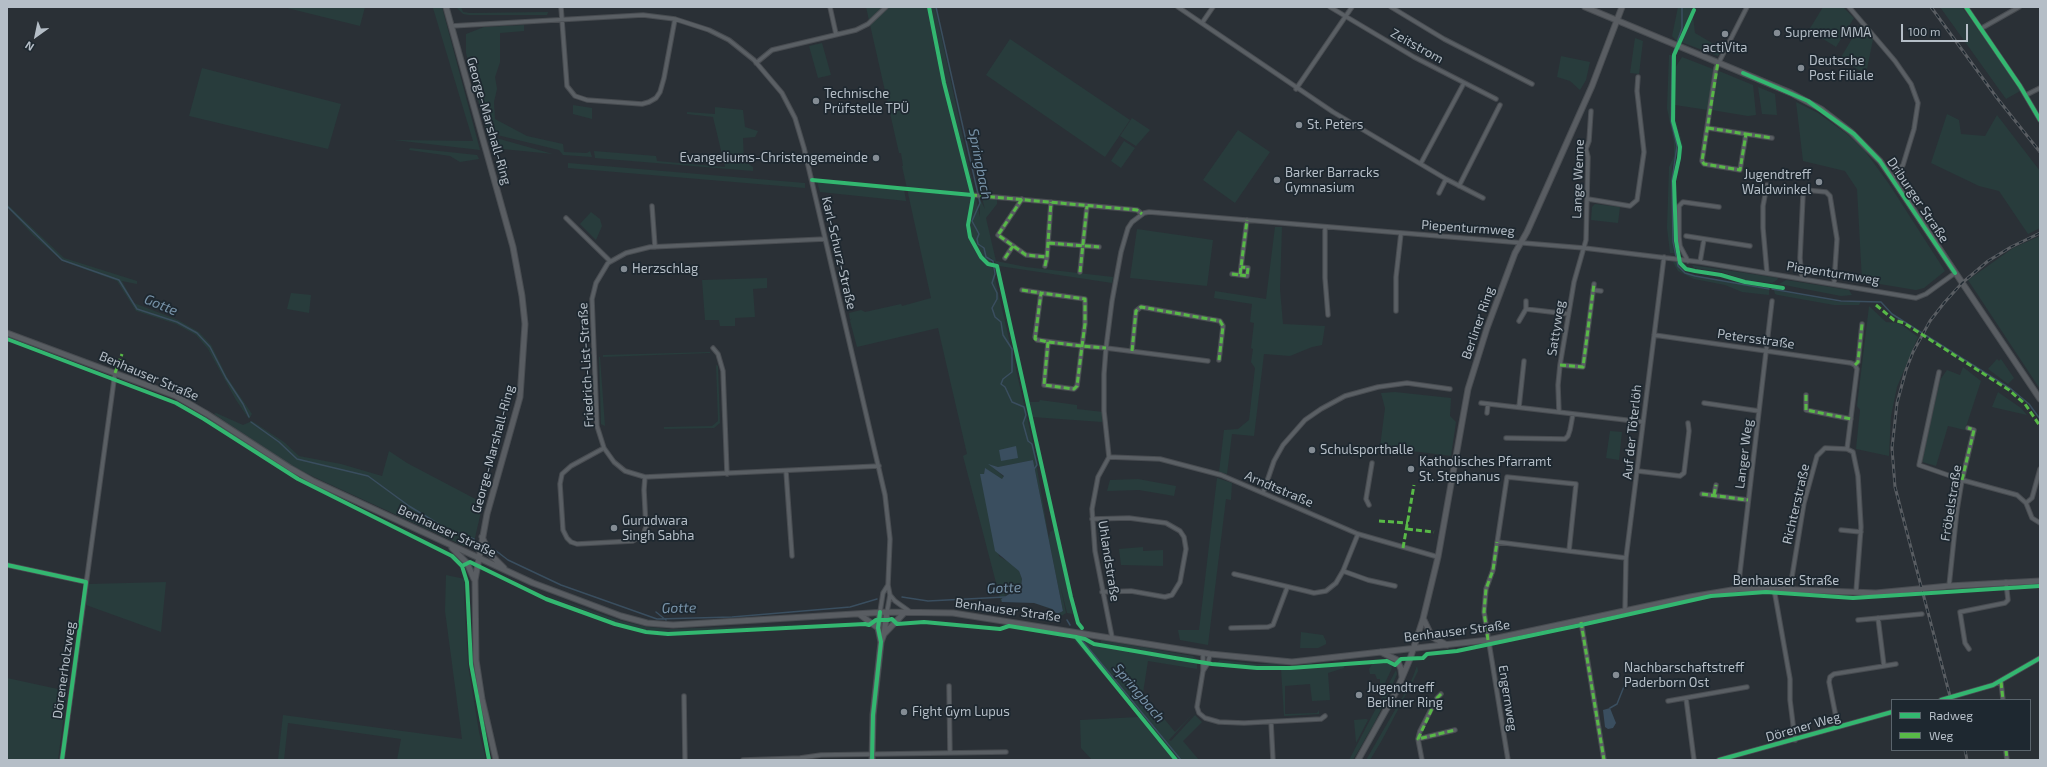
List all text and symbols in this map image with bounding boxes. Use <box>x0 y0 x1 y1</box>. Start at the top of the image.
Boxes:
north arrow <box>16 16 56 56</box>
scale bar <box>1903 16 1970 42</box>
text: 100 m <box>1908 24 1940 38</box>
street label: Zeitstrom <box>1388 25 1446 67</box>
place label: Supreme MMA <box>1785 25 1871 41</box>
marker: Supreme MMA <box>1772 28 1782 38</box>
marker: actiVita <box>1720 29 1730 39</box>
text: N <box>22 39 36 54</box>
place label: actiVita <box>1703 40 1747 56</box>
place label: Deutsche Post Filiale <box>1809 53 1874 84</box>
street label: George-Marshall-Ring <box>463 55 515 187</box>
marker: Deutsche Post Filiale <box>1796 63 1806 73</box>
place label: Technische Prüfstelle TPÜ <box>824 86 909 117</box>
marker: Technische Prüfstelle TPÜ <box>811 96 821 106</box>
place label: St. Peters <box>1307 117 1363 133</box>
marker: St. Peters <box>1294 120 1304 130</box>
water label: Springbach <box>965 127 995 201</box>
street label: Lange Wenne <box>1569 139 1587 219</box>
place label: Evangeliums-Christengemeinde <box>679 150 868 166</box>
marker: Evangeliums-Christengemeinde <box>871 153 881 163</box>
street label: Driburger Straße <box>1884 154 1952 246</box>
place label: Barker Barracks Gymnasium <box>1285 165 1379 196</box>
place label: Jugendtreff Waldwinkel <box>1742 167 1811 198</box>
marker: Barker Barracks Gymnasium <box>1272 175 1282 185</box>
marker: Jugendtreff Waldwinkel <box>1814 177 1824 187</box>
street label: Karl-Schurz-Straße <box>818 195 860 311</box>
street label: Piepenturmweg <box>1421 217 1515 239</box>
street label: Piepenturmweg <box>1785 258 1881 288</box>
place label: Herzschlag <box>632 261 698 277</box>
marker: Herzschlag <box>619 264 629 274</box>
street label: Berliner Ring <box>1458 285 1498 361</box>
water label: Gotte <box>142 291 180 319</box>
street label: Sattyweg <box>1544 299 1568 357</box>
street label: Friedrich-List-Straße <box>575 302 597 428</box>
street label: Petersstraße <box>1716 326 1796 352</box>
street label: Benhauser Straße <box>97 348 201 404</box>
street label: George-Marshall-Ring <box>468 383 518 515</box>
street label: Auf der Töterlöh <box>1619 384 1645 480</box>
street label: Langer Weg <box>1732 418 1756 490</box>
place label: Schulsporthalle <box>1320 442 1414 458</box>
marker: Schulsporthalle <box>1307 445 1317 455</box>
place label: Katholisches Pfarramt St. Stephanus <box>1419 454 1551 485</box>
street label: Richterstraße <box>1779 462 1813 546</box>
marker: Katholisches Pfarramt St. Stephanus <box>1406 464 1416 474</box>
street label: Fröbelstraße <box>1937 464 1965 542</box>
street label: Arndtstraße <box>1242 468 1316 510</box>
street label: Benhauser Straße <box>395 501 499 561</box>
place label: Gurudwara Singh Sabha <box>622 513 694 544</box>
street label: Uhlandstraße <box>1095 519 1123 603</box>
marker: Gurudwara Singh Sabha <box>609 523 619 533</box>
street label: Benhauser Straße <box>1733 573 1839 589</box>
water label: Gotte <box>986 579 1022 597</box>
street label: Benhauser Straße <box>954 595 1062 625</box>
water label: Gotte <box>662 599 696 617</box>
street label: Benhauser Straße <box>1403 617 1511 645</box>
street label: Dörenerholzweg <box>49 620 79 720</box>
water label: Springbach <box>1109 660 1169 726</box>
place label: Nachbarschaftstreff Paderborn Ost <box>1624 660 1744 691</box>
street label: Engernweg <box>1495 664 1521 732</box>
marker: Nachbarschaftstreff Paderborn Ost <box>1611 670 1621 680</box>
place label: Jugendtreff Berliner Ring <box>1367 680 1443 711</box>
marker: Jugendtreff Berliner Ring <box>1354 690 1364 700</box>
legend <box>1891 699 2031 751</box>
place label: Fight Gym Lupus <box>912 704 1010 720</box>
marker: Fight Gym Lupus <box>899 707 909 717</box>
text: Radweg <box>1929 708 1973 722</box>
street label: Dörener Weg <box>1764 709 1842 745</box>
text: Weg <box>1929 728 1953 742</box>

